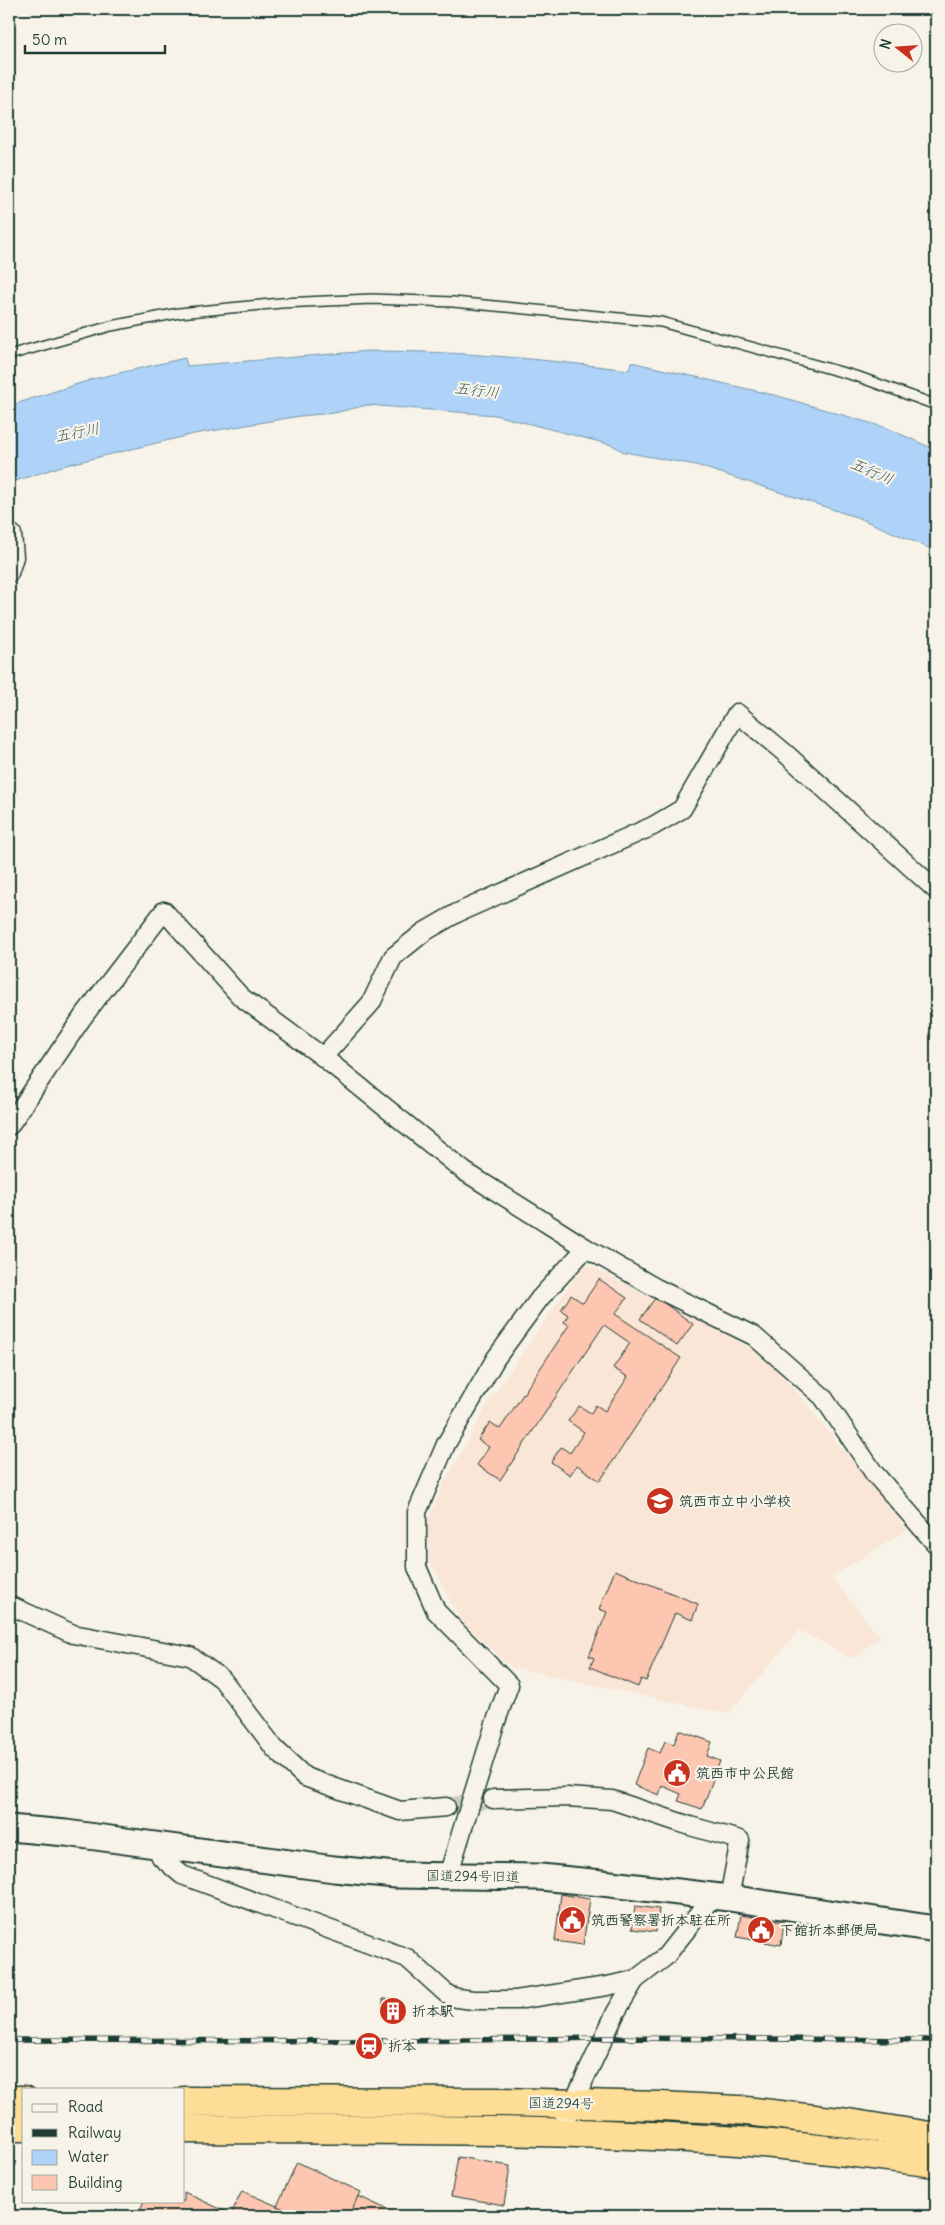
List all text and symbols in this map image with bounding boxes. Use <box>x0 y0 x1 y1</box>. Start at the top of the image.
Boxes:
scale bar <box>25 22 165 54</box>
north arrow <box>872 22 922 72</box>
text: 50 m <box>32 30 67 49</box>
text: N <box>876 37 896 51</box>
water label: 五行川 <box>454 378 500 402</box>
water label: 五行川 <box>53 418 101 446</box>
water label: 五行川 <box>848 453 896 489</box>
school or university icon: 筑西市立中小学校 <box>645 1486 675 1516</box>
place label: 筑西市立中小学校 <box>679 1492 791 1510</box>
public building icon: 筑西市中公民館 <box>662 1758 692 1788</box>
place label: 筑西市中公民館 <box>696 1764 794 1782</box>
street label: 国道294号旧道 <box>426 1866 520 1886</box>
public building icon: 筑西警察署折本駐在所 <box>557 1905 587 1935</box>
place label: 筑西警察署折本駐在所 <box>591 1911 731 1929</box>
public building icon: 下館折本郵便局 <box>746 1915 776 1945</box>
place label: 下館折本郵便局 <box>780 1921 878 1939</box>
building icon: 折本駅 <box>378 1996 408 2026</box>
place label: 折本駅 <box>412 2002 454 2020</box>
station icon: 折本 <box>354 2031 384 2061</box>
place label: 折本 <box>388 2037 416 2055</box>
legend <box>22 2088 185 2202</box>
street label: 国道294号 <box>528 2093 594 2113</box>
text: Road <box>68 2097 103 2116</box>
text: Railway <box>68 2123 122 2142</box>
text: Water <box>68 2147 109 2166</box>
text: Building <box>68 2173 123 2192</box>

